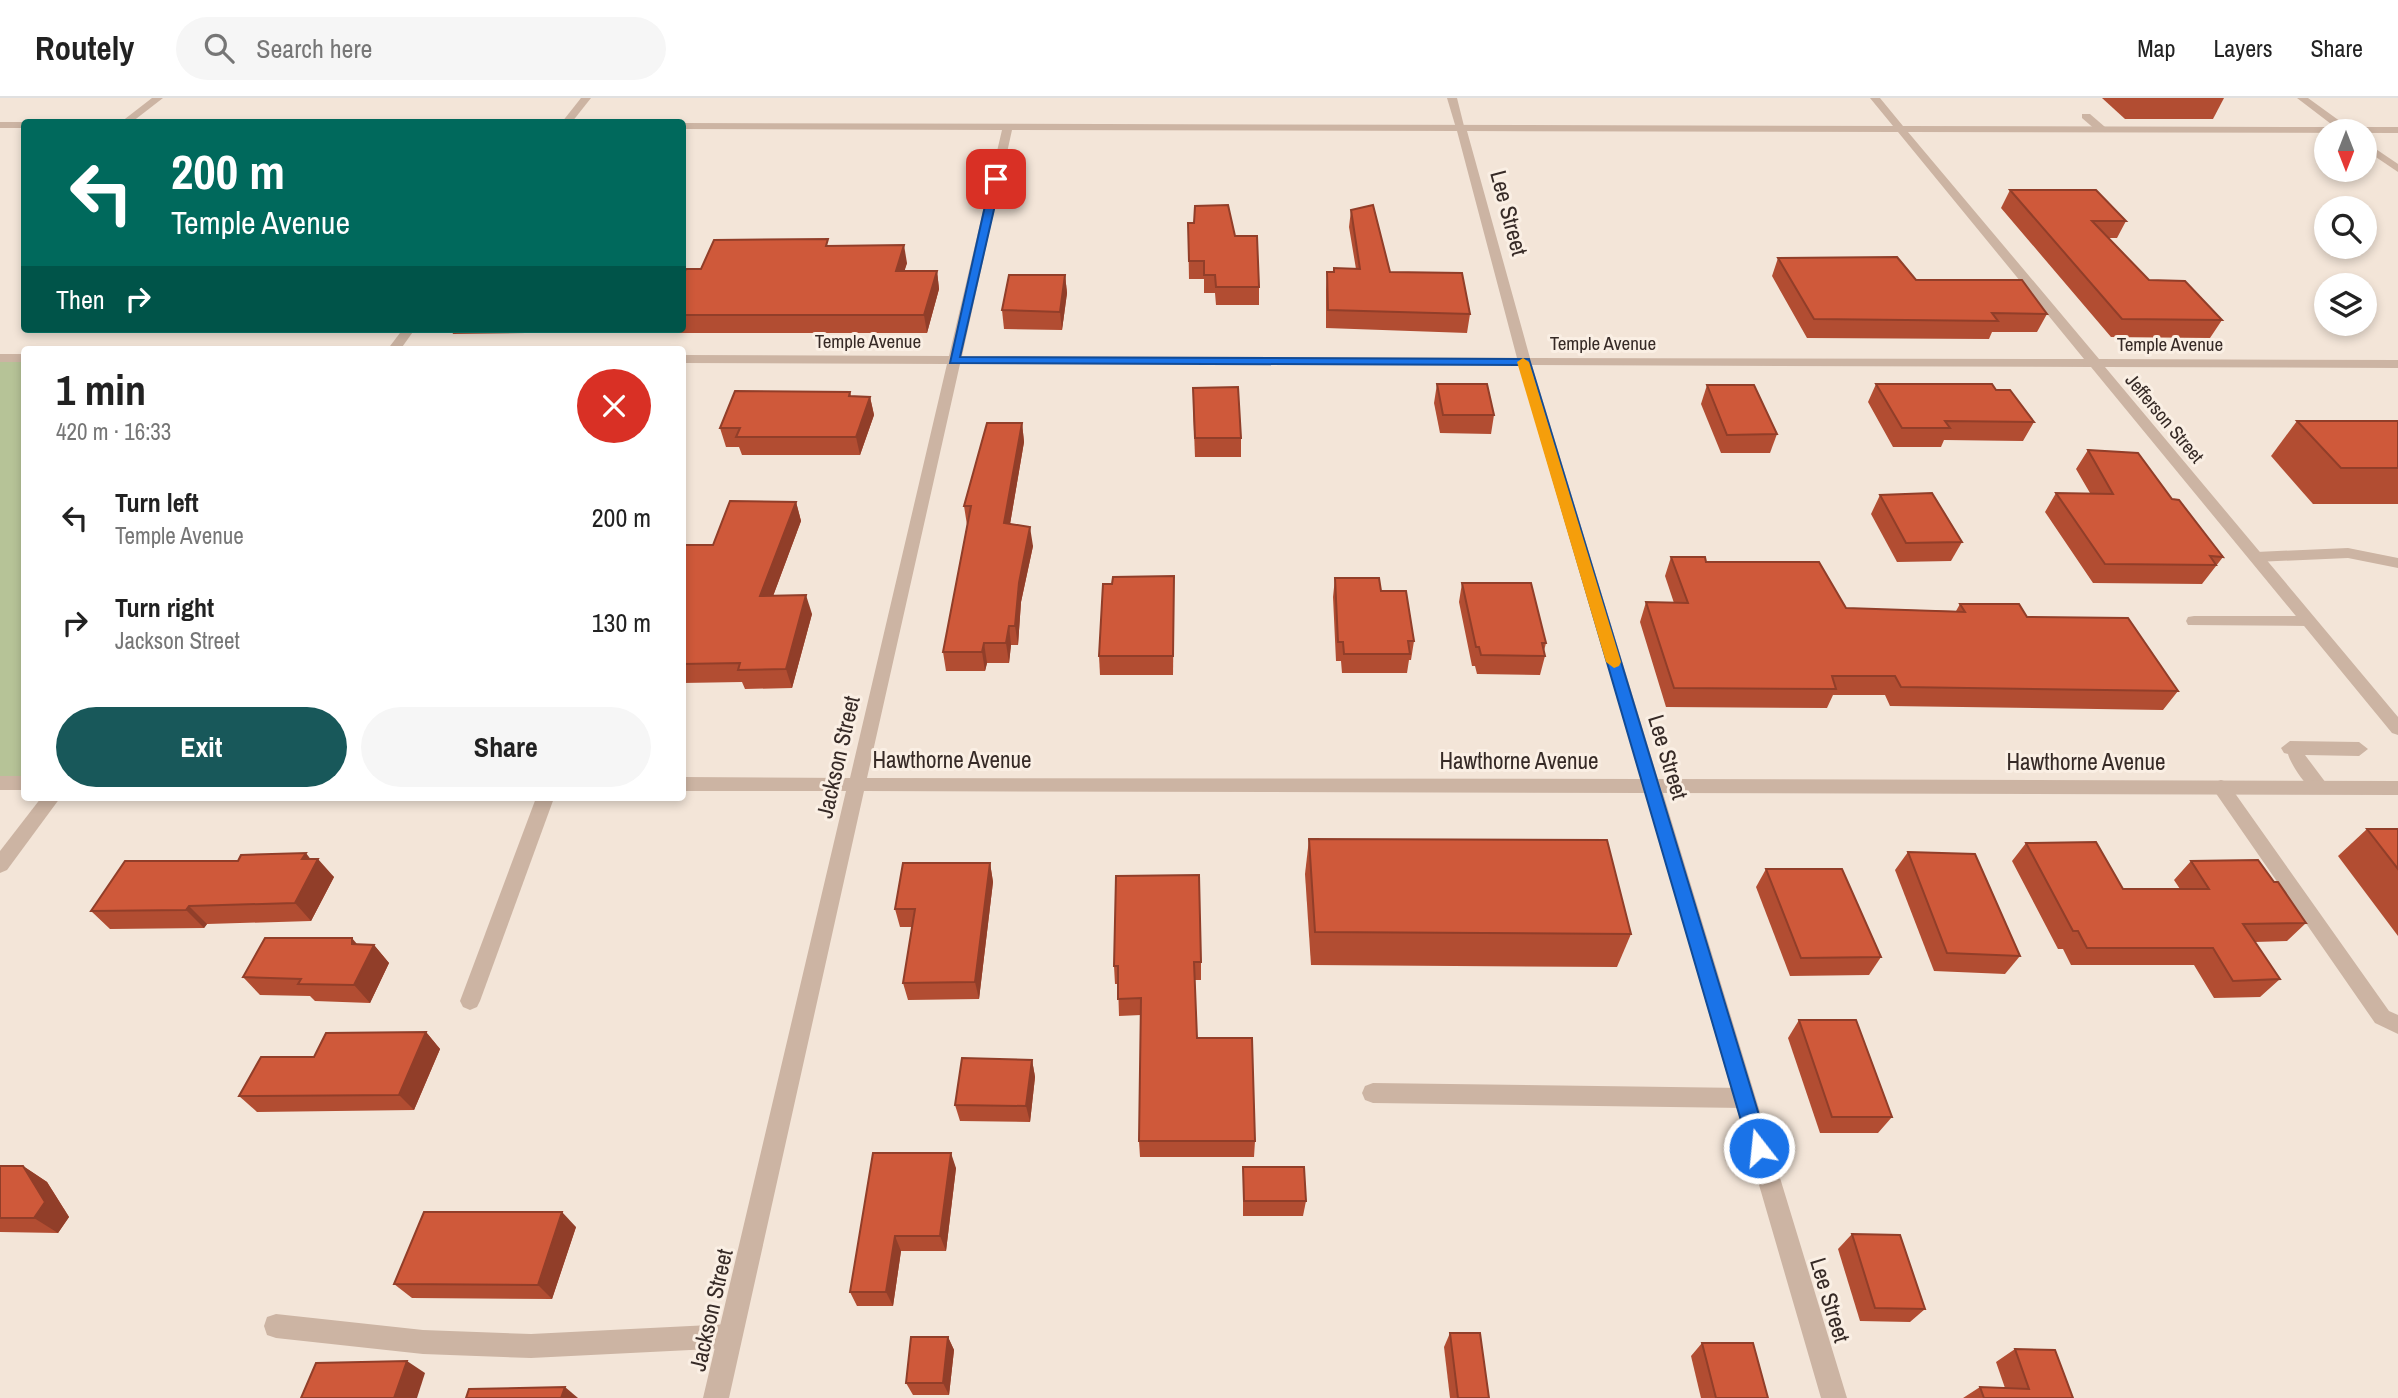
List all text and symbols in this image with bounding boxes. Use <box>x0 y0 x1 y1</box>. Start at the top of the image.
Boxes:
search box <box>176 17 666 80</box>
text: Routely <box>35 26 134 70</box>
icon: search <box>200 29 238 67</box>
text: Search here <box>256 31 372 66</box>
text: Map <box>2137 32 2175 64</box>
text: Layers <box>2213 32 2272 64</box>
text: Share <box>2310 32 2363 64</box>
north arrow <box>2314 119 2376 182</box>
map controls <box>2314 119 2377 336</box>
text: 200 m <box>171 138 285 204</box>
icon: left <box>56 147 147 238</box>
pin <box>966 149 1026 209</box>
icon: arrive <box>977 160 1015 198</box>
street label: Lee Street <box>1483 167 1536 259</box>
button: search <box>2314 196 2377 259</box>
text: Temple Avenue <box>171 201 350 244</box>
button: layers <box>2314 273 2377 336</box>
icon: right <box>119 280 157 318</box>
text: Then <box>56 282 105 317</box>
street label: Temple Avenue <box>815 328 921 354</box>
street label: Temple Avenue <box>1550 330 1656 356</box>
street label: Temple Avenue <box>2117 331 2223 357</box>
text: 1 min <box>56 362 146 418</box>
street label: Jefferson Street <box>2120 368 2211 469</box>
button: close <box>577 369 651 443</box>
text: 420 m · 16:33 <box>56 416 171 447</box>
text: Turn left <box>115 485 199 520</box>
icon: left <box>56 499 94 537</box>
text: 200 m <box>592 500 651 535</box>
text: Temple Avenue <box>115 520 244 551</box>
text: Turn right <box>115 590 214 625</box>
icon: right <box>56 604 94 642</box>
text: 130 m <box>592 605 651 640</box>
text: Jackson Street <box>115 625 240 656</box>
street label: Jackson Street <box>808 693 867 821</box>
button: Exit <box>56 707 347 787</box>
button: Share <box>361 707 651 787</box>
street label: Lee Street <box>1641 711 1696 803</box>
street label: Hawthorne Avenue <box>872 744 1032 775</box>
street label: Hawthorne Avenue <box>1439 745 1599 776</box>
street label: Hawthorne Avenue <box>2006 746 2166 777</box>
position arrow <box>1722 1111 1796 1185</box>
street label: Jackson Street <box>681 1246 740 1374</box>
street label: Lee Street <box>1803 1254 1858 1346</box>

